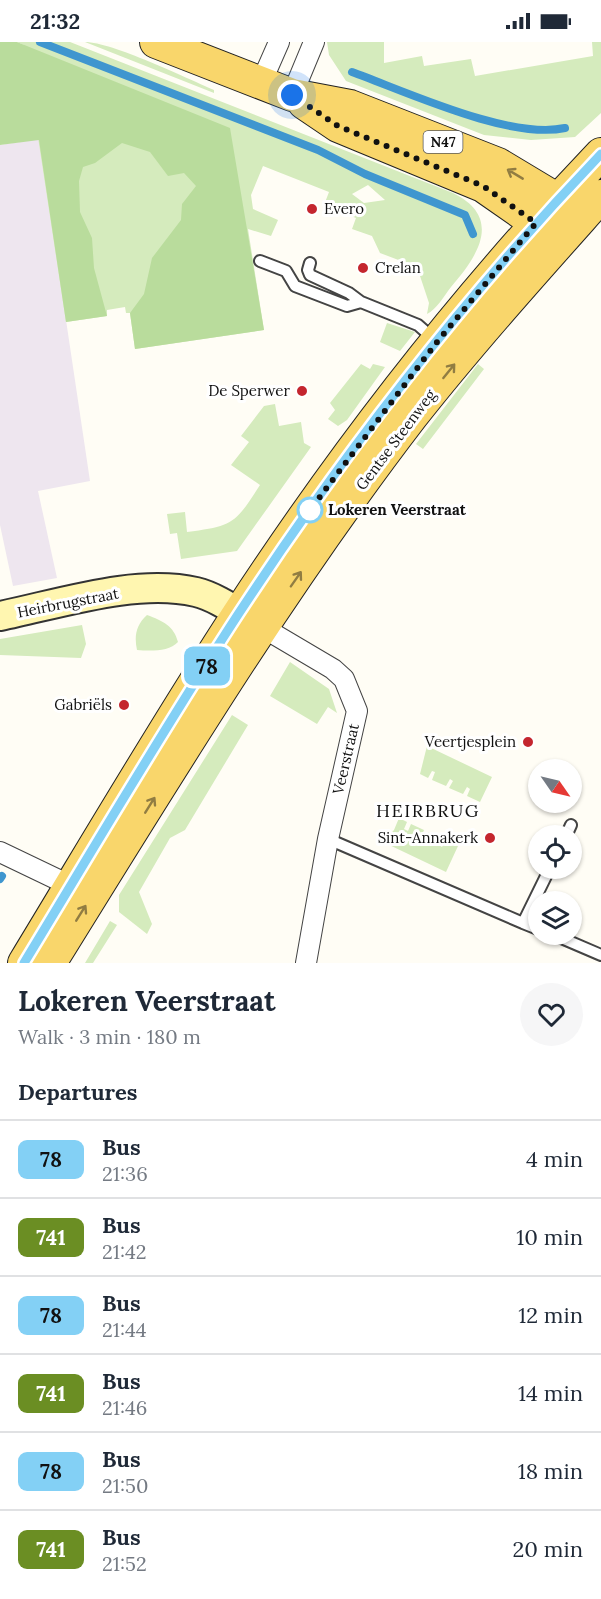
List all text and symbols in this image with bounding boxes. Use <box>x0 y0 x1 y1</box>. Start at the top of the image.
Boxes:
text: 21:32 <box>30 7 80 35</box>
your location <box>277 80 307 110</box>
road number: N47 <box>424 131 462 153</box>
one-way arrow <box>507 168 524 180</box>
place label: Evero <box>324 199 364 218</box>
marker: Evero <box>305 202 319 216</box>
place label: Crelan <box>375 258 421 277</box>
marker: Crelan <box>356 261 370 275</box>
one-way arrow <box>443 363 456 379</box>
place label: De Sperwer <box>208 381 291 400</box>
marker: De Sperwer <box>295 384 309 398</box>
street label: Gentse Steenweg <box>352 385 440 494</box>
marker: Lokeren Veerstraat <box>297 497 323 523</box>
place label: Lokeren Veerstraat <box>328 500 467 519</box>
one-way arrow <box>290 571 302 587</box>
street label: Heirbrugstraat <box>16 583 120 622</box>
line badge: 78 <box>180 646 234 686</box>
text: 78 <box>196 653 218 680</box>
place label: Gabriëls <box>54 695 112 714</box>
marker: Gabriëls <box>117 698 131 712</box>
street label: Veerstraat <box>328 721 363 797</box>
place label: Veertjesplein <box>424 732 516 751</box>
marker: Veertjesplein <box>521 735 535 749</box>
north arrow <box>528 759 582 813</box>
map controls <box>528 759 582 945</box>
one-way arrow <box>144 797 156 814</box>
district label: HEIRBRUG <box>376 799 480 822</box>
button: locate <box>528 825 582 879</box>
place label: Sint-Annakerk <box>378 828 478 847</box>
marker: Sint-Annakerk <box>483 831 497 845</box>
button: layers <box>528 891 582 945</box>
one-way arrow <box>75 905 87 922</box>
text: Lokeren Veerstraat <box>18 983 275 1019</box>
button: heart <box>520 983 583 1046</box>
text: Walk · 3 min · 180 m <box>18 1024 201 1049</box>
text: Departures <box>18 1078 137 1106</box>
text: Bus <box>102 1133 141 1161</box>
text: 4 min <box>526 1145 583 1173</box>
text: 78 <box>40 1146 62 1173</box>
text: 21:36 <box>102 1161 148 1186</box>
text: Bus <box>102 1211 141 1239</box>
text: 10 min <box>516 1223 583 1251</box>
text: 741 <box>36 1224 66 1251</box>
text: 21:42 <box>102 1239 147 1264</box>
text: Bus <box>102 1289 141 1317</box>
text: 12 min <box>518 1301 583 1329</box>
text: 78 <box>40 1302 62 1329</box>
text: 21:44 <box>102 1317 147 1342</box>
text: Bus <box>102 1367 141 1395</box>
text: 14 min <box>518 1379 583 1407</box>
text: 741 <box>36 1380 66 1407</box>
text: 21:46 <box>102 1395 147 1420</box>
text: Bus <box>102 1445 141 1473</box>
text: 18 min <box>518 1457 583 1485</box>
text: 78 <box>40 1458 62 1485</box>
text: 21:50 <box>102 1473 148 1498</box>
text: Bus <box>102 1523 141 1551</box>
text: 20 min <box>513 1535 583 1563</box>
text: 741 <box>36 1536 66 1563</box>
text: 21:52 <box>102 1551 147 1576</box>

